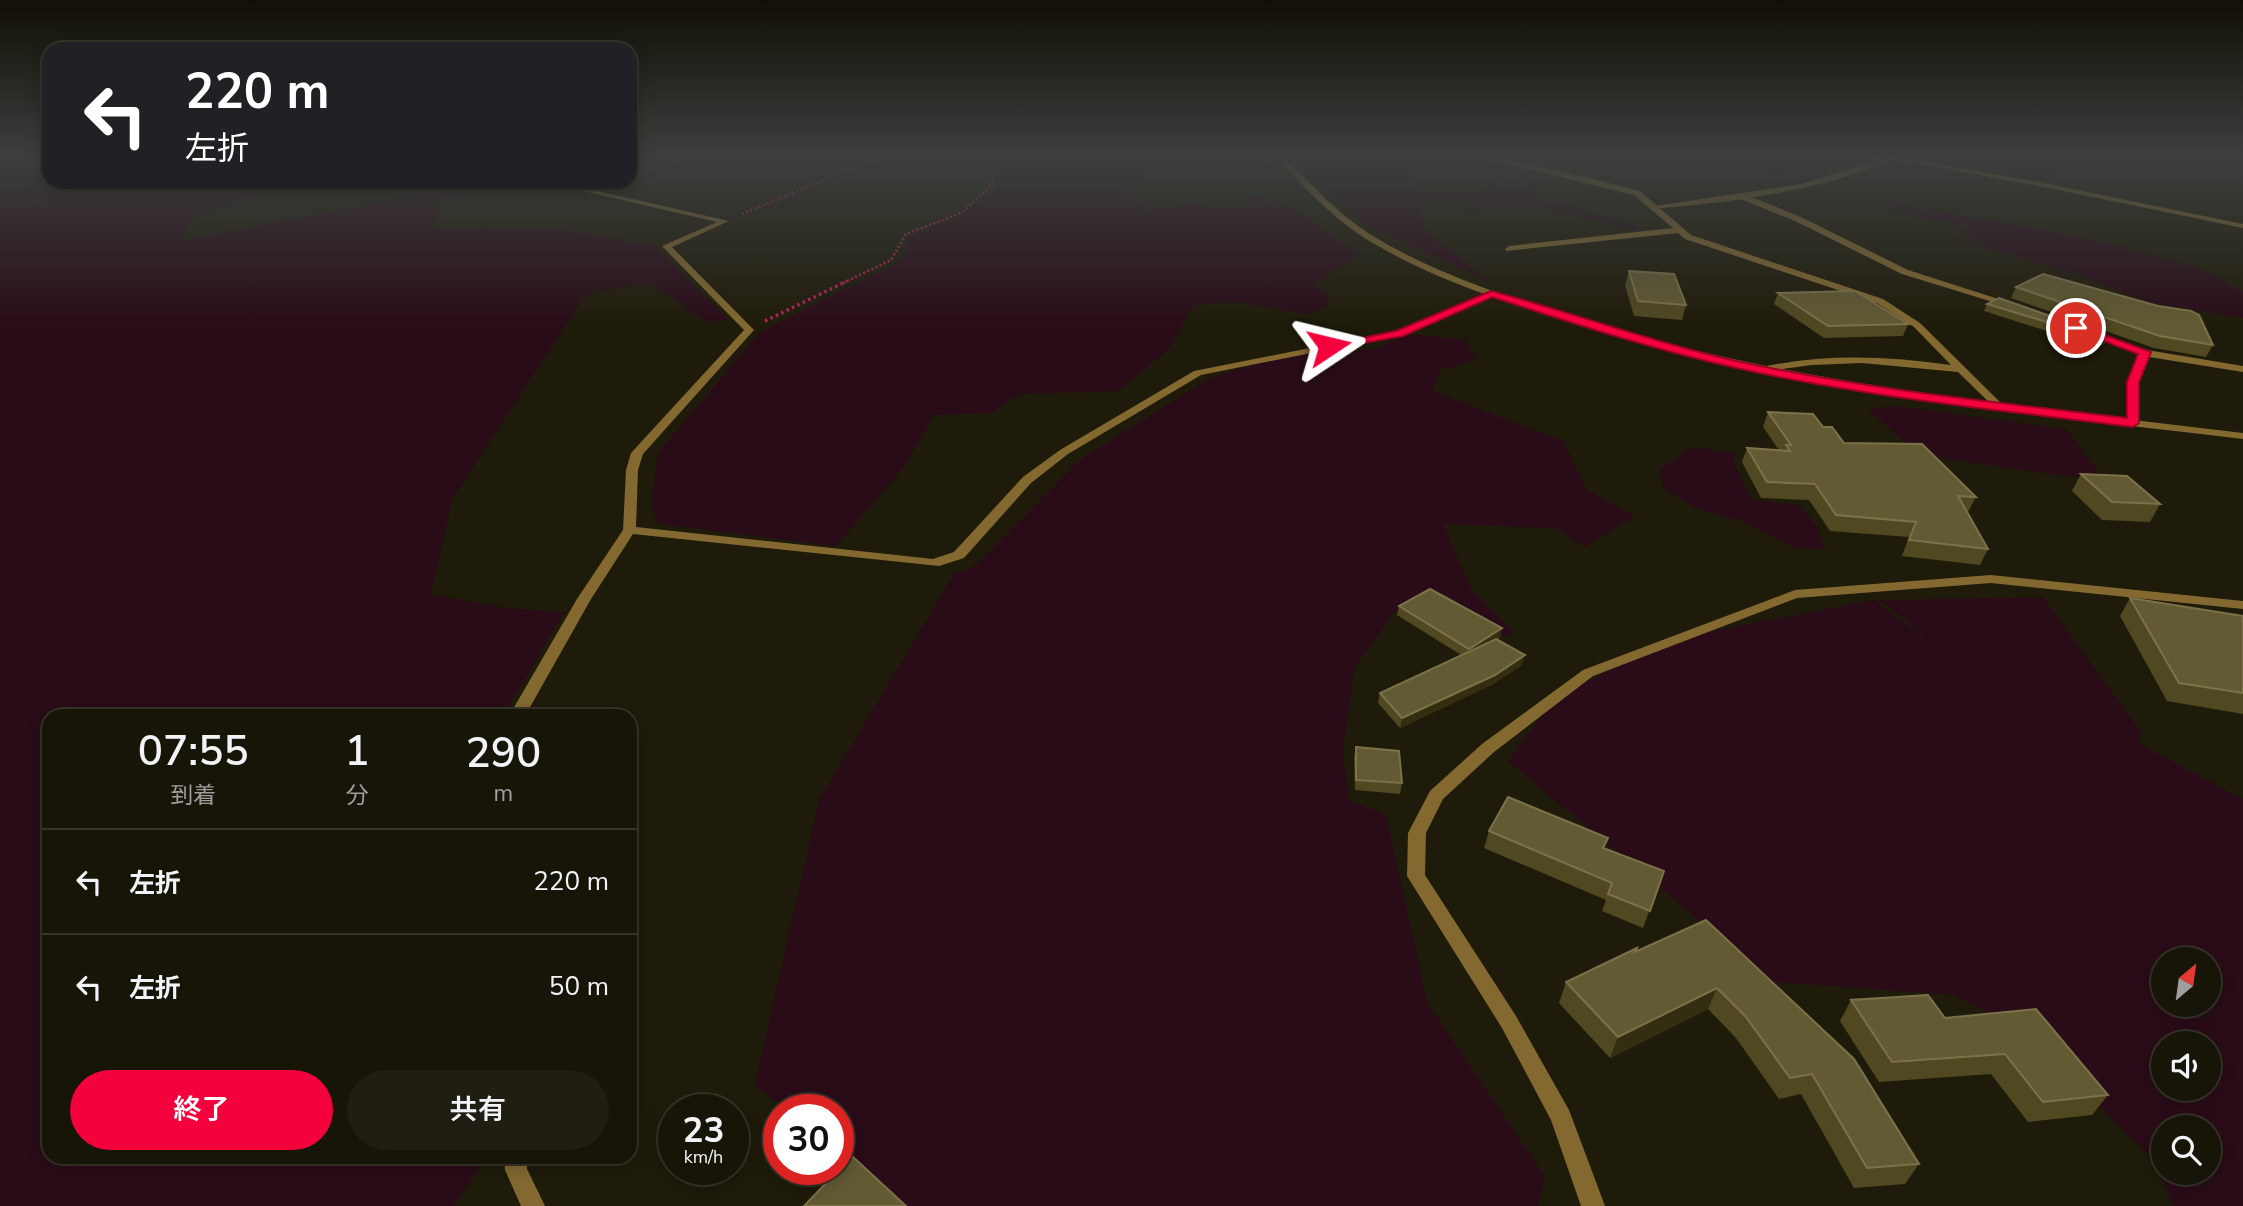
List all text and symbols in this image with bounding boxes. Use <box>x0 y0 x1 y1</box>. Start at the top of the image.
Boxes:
text: 220 m <box>185 58 329 125</box>
icon: left <box>70 70 161 161</box>
text: 左折 <box>185 127 249 170</box>
pin <box>2046 298 2106 358</box>
position arrow <box>1292 309 1366 383</box>
icon: arrive <box>2057 309 2095 347</box>
text: 07:55 <box>138 723 249 780</box>
text: 1 <box>344 723 370 780</box>
text: 290 <box>466 725 541 782</box>
text: m <box>493 778 513 809</box>
text: 到着 <box>170 780 216 811</box>
text: 分 <box>346 780 369 811</box>
icon: left <box>70 863 108 901</box>
text: 220 m <box>533 864 609 899</box>
text: 左折 <box>129 866 181 901</box>
north arrow <box>2151 947 2221 1017</box>
map controls <box>2151 947 2221 1185</box>
icon: left <box>70 968 108 1006</box>
text: 50 m <box>549 969 609 1004</box>
text: 左折 <box>129 971 181 1006</box>
button: sound <box>2151 1031 2221 1101</box>
button: 終了 <box>70 1070 333 1150</box>
button: 共有 <box>347 1070 609 1150</box>
speed limit sign: 30 <box>763 1094 854 1185</box>
text: 23 <box>682 1107 725 1154</box>
button: search <box>2151 1115 2221 1185</box>
text: km/h <box>684 1145 723 1169</box>

